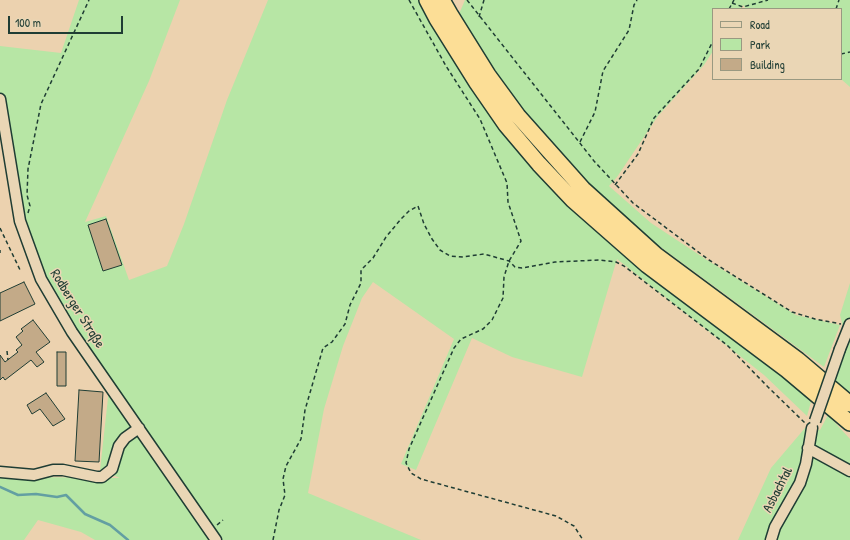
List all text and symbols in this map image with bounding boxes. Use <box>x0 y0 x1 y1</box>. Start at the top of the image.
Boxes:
scale bar <box>10 8 125 34</box>
legend <box>712 8 842 80</box>
text: 100 m <box>15 14 41 31</box>
text: Road <box>750 16 770 33</box>
text: Park <box>750 36 770 53</box>
text: Building <box>750 56 785 73</box>
street label: Rodberger Straße <box>46 267 108 351</box>
street label: Asbachtal <box>759 464 797 516</box>

